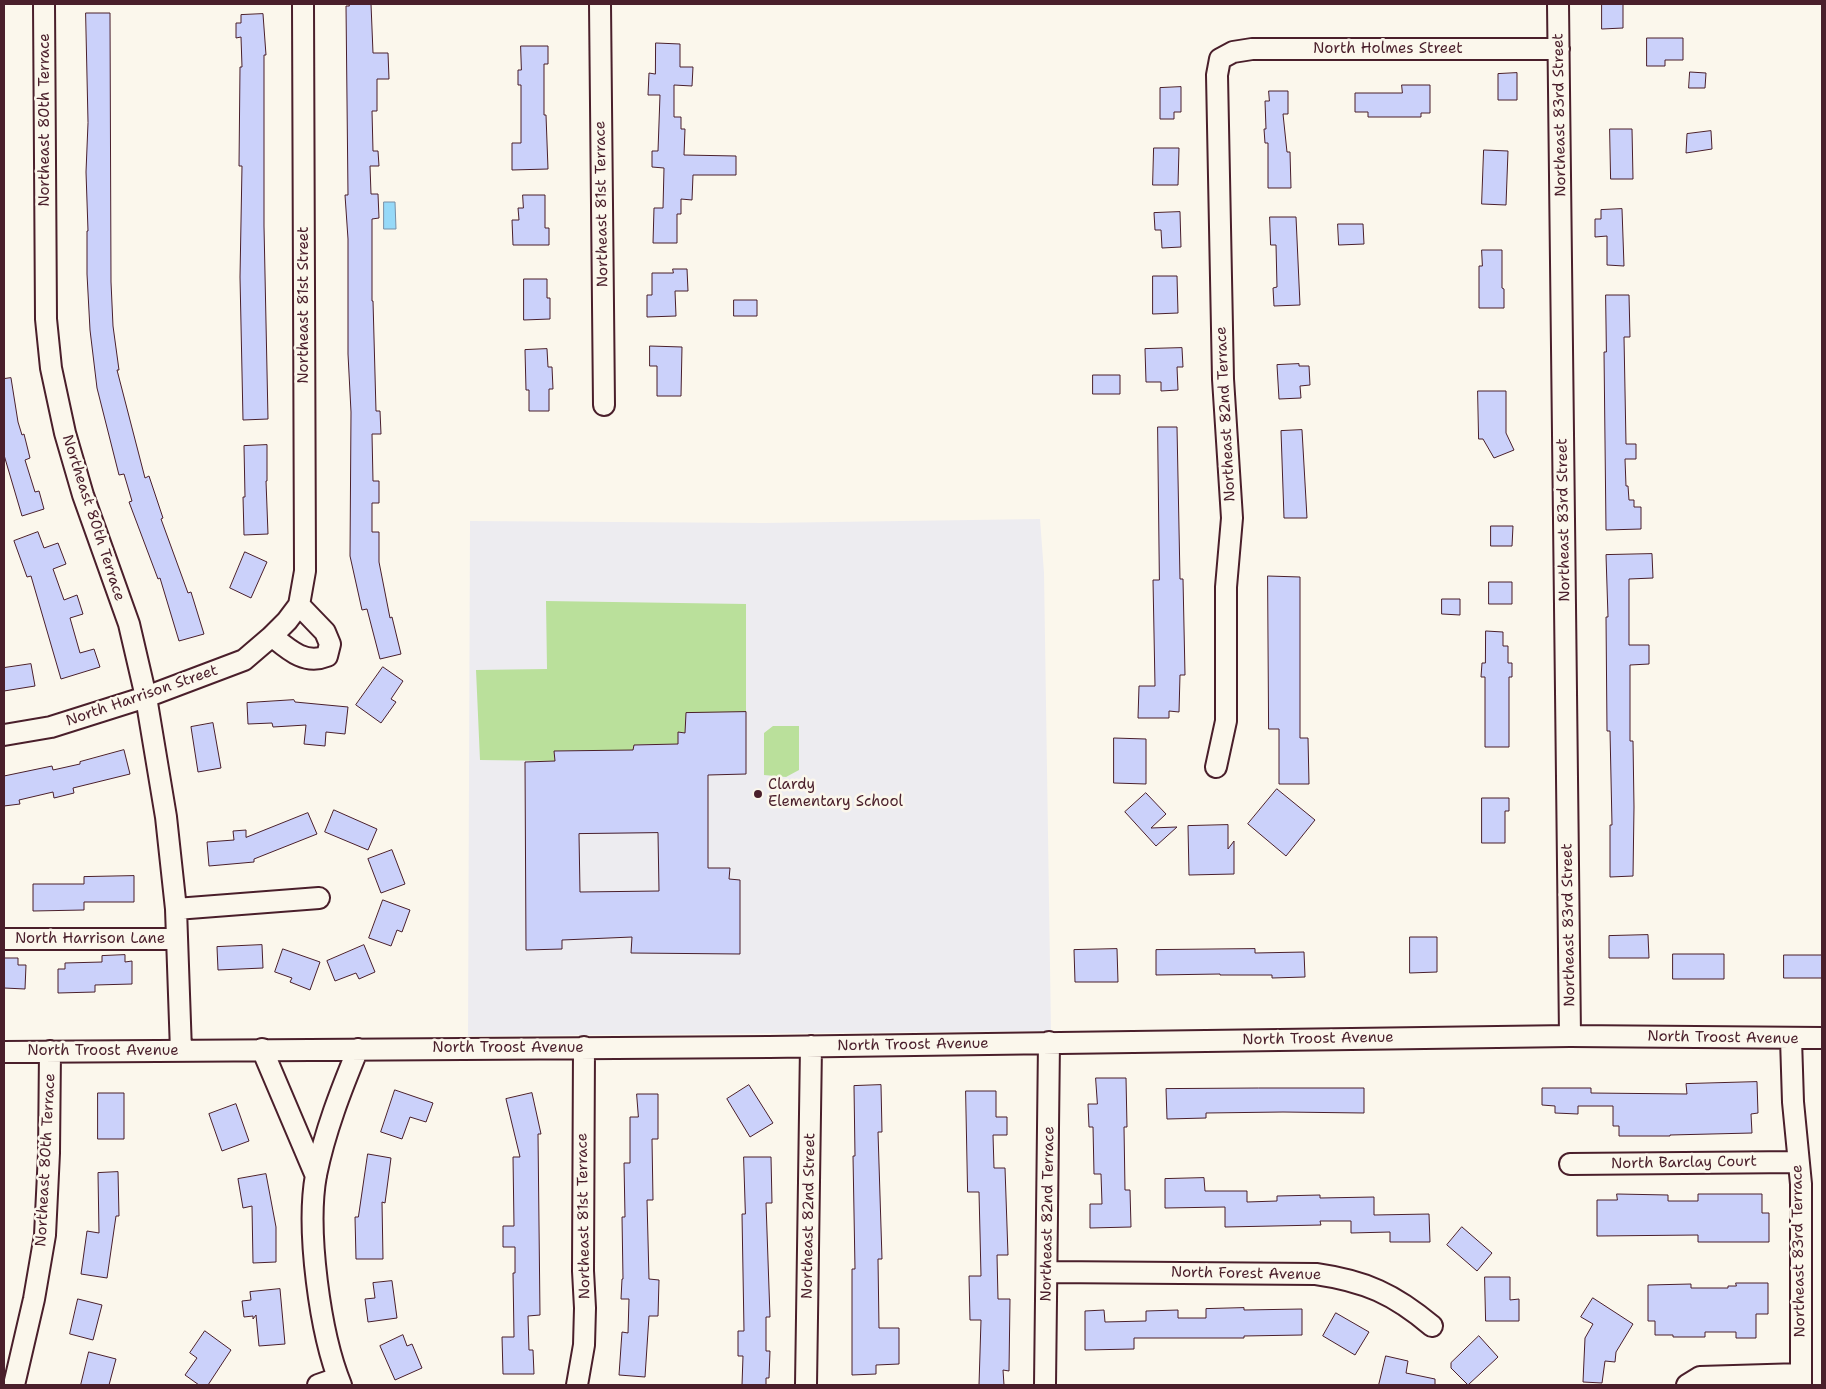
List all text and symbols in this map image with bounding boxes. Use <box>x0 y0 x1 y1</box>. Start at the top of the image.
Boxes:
street label: Northeast 80th Terrace <box>36 33 54 207</box>
street label: Northeast 83rd Street <box>1550 33 1570 197</box>
street label: North Holmes Street <box>1313 40 1463 58</box>
street label: Northeast 81st Terrace <box>592 121 612 287</box>
street label: Northeast 81st Street <box>295 226 313 384</box>
street label: Northeast 82nd Terrace <box>1212 326 1240 502</box>
street label: Northeast 80th Terrace <box>58 433 128 603</box>
street label: Northeast 83rd Street <box>1554 438 1574 602</box>
street label: North Harrison Street <box>64 662 220 730</box>
place label: Clardy Elementary School <box>768 776 903 811</box>
marker: Clardy Elementary School <box>752 788 764 800</box>
street label: Northeast 83rd Street <box>1559 843 1579 1007</box>
street label: North Harrison Lane <box>15 930 165 948</box>
street label: North Troost Avenue <box>1647 1028 1799 1048</box>
street label: North Troost Avenue <box>1242 1029 1394 1049</box>
street label: North Troost Avenue <box>837 1035 989 1055</box>
street label: North Troost Avenue <box>432 1039 584 1057</box>
street label: North Troost Avenue <box>27 1042 179 1060</box>
street label: Northeast 80th Terrace <box>32 1073 60 1247</box>
street label: Northeast 82nd Terrace <box>1037 1126 1059 1302</box>
street label: Northeast 81st Terrace <box>574 1133 594 1299</box>
street label: Northeast 82nd Street <box>799 1133 819 1299</box>
street label: North Barclay Court <box>1611 1153 1757 1173</box>
street label: Northeast 83rd Terrace <box>1788 1164 1810 1338</box>
street label: North Forest Avenue <box>1171 1264 1321 1284</box>

